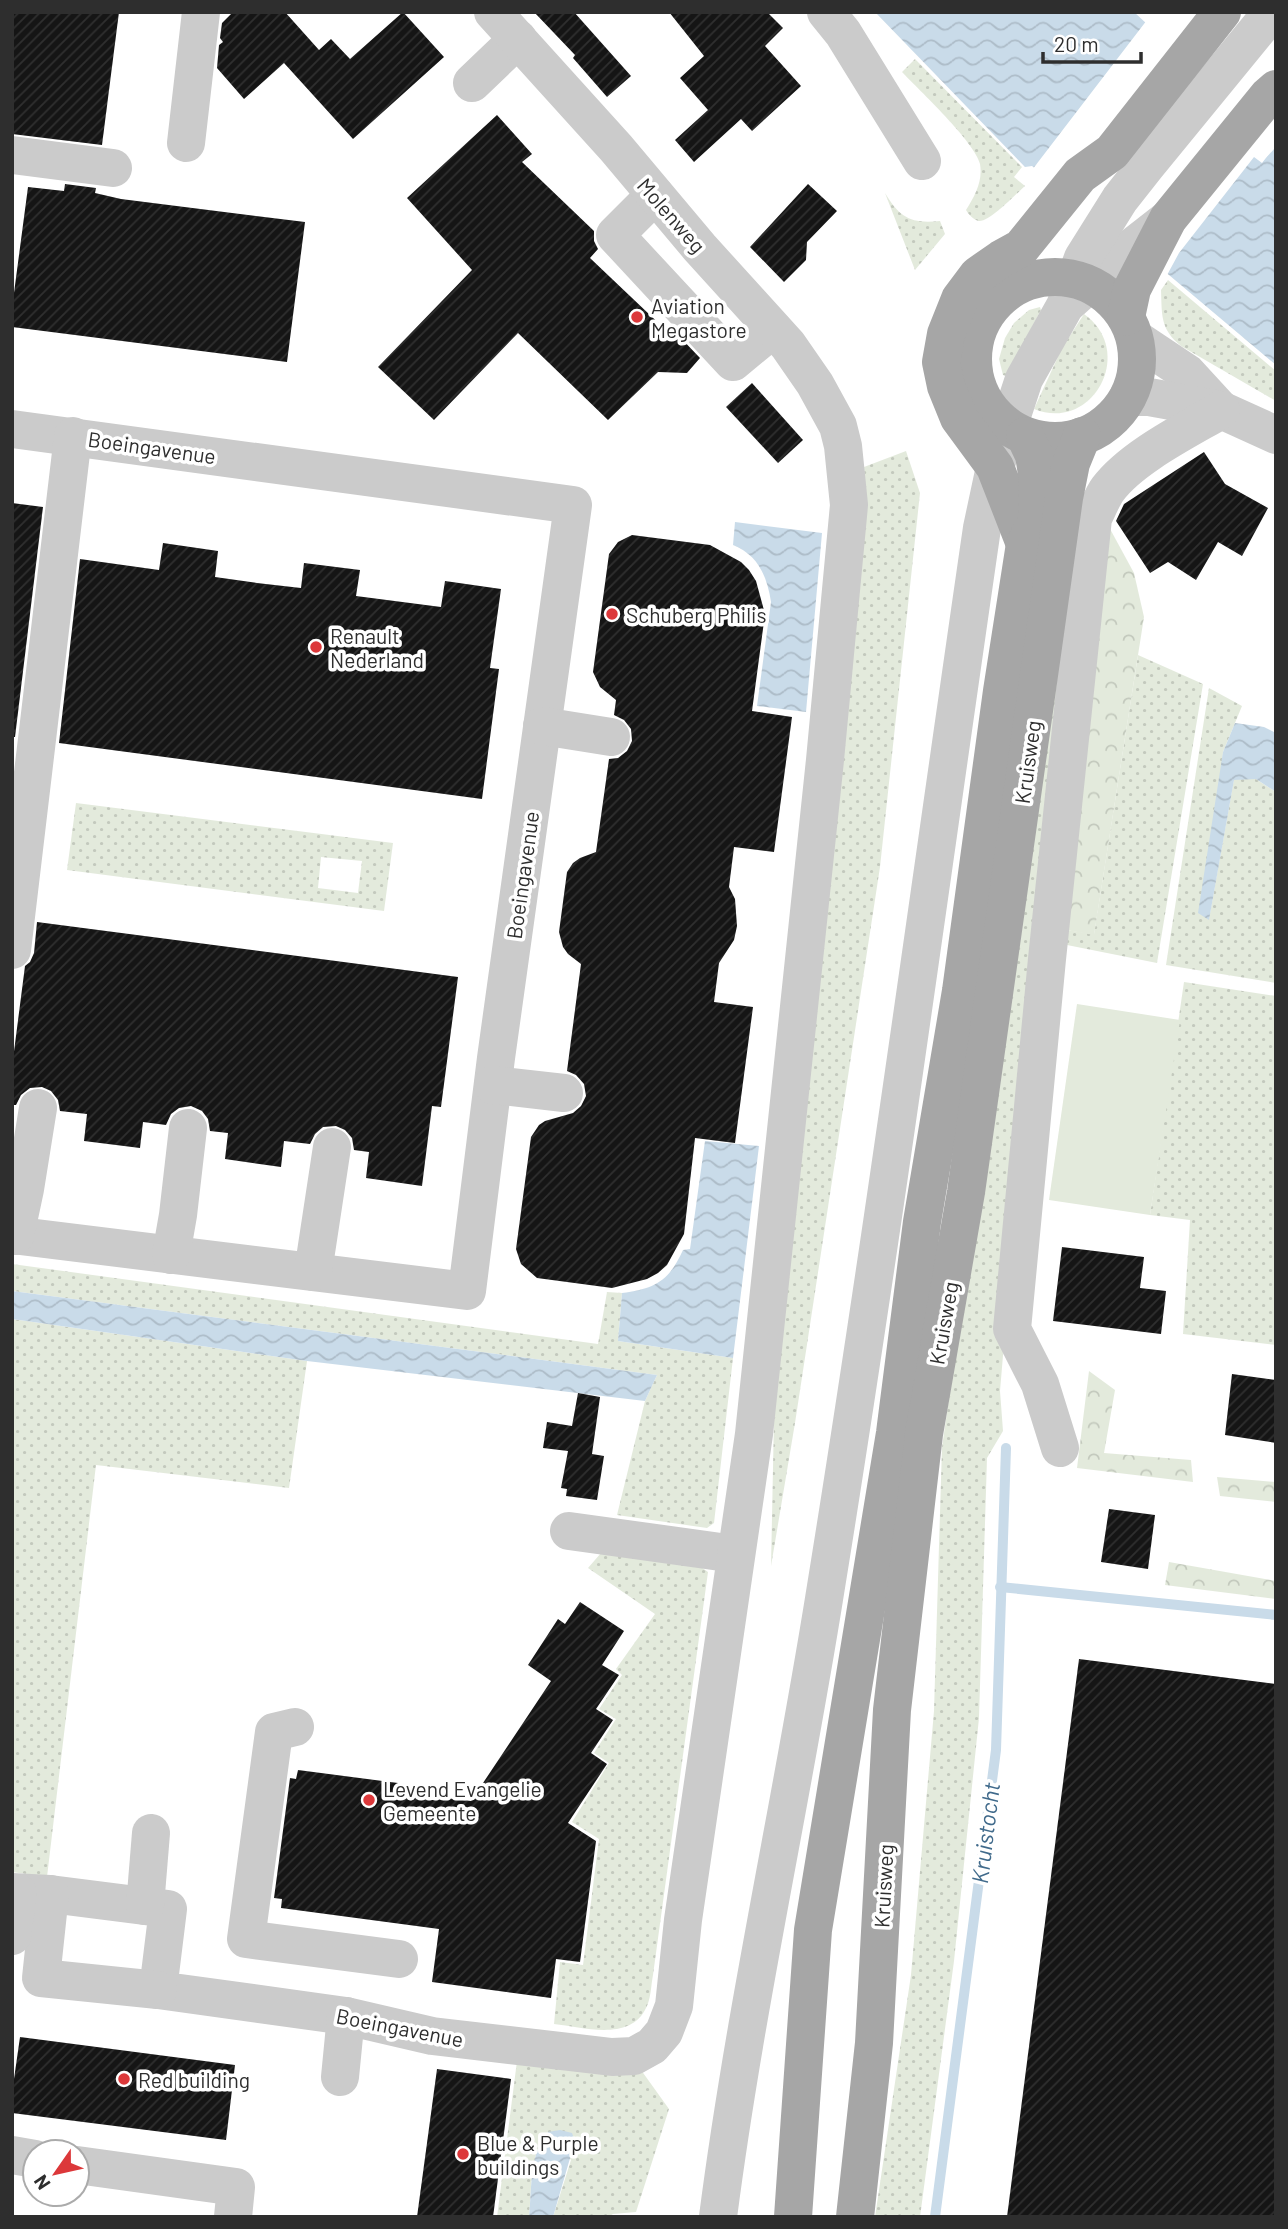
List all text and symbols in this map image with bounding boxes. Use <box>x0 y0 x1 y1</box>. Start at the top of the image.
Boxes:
scale bar <box>1043 21 1141 65</box>
text: 20 m <box>1054 31 1099 56</box>
street label: Molenweg <box>633 173 711 257</box>
place label: Aviation Megastore <box>651 293 747 342</box>
marker: Aviation Megastore <box>629 309 645 325</box>
street label: Boeingavenue <box>86 426 218 468</box>
place label: Schuberg Philis <box>626 602 767 627</box>
marker: Schuberg Philis <box>604 606 620 622</box>
place label: Renault Nederland <box>330 623 424 672</box>
marker: Renault Nederland <box>308 639 324 655</box>
street label: Kruisweg <box>1009 719 1045 805</box>
street label: Boeingavenue <box>501 809 543 941</box>
street label: Kruisweg <box>923 1280 963 1366</box>
place label: Levend Evangelie Gemeente <box>383 1776 542 1825</box>
water label: Kruistocht <box>965 1781 1005 1885</box>
marker: Levend Evangelie Gemeente <box>361 1792 377 1808</box>
street label: Kruisweg <box>868 1844 898 1928</box>
street label: Boeingavenue <box>334 2002 466 2052</box>
place label: Red building <box>138 2067 250 2092</box>
marker: Red building <box>116 2071 132 2087</box>
place label: Blue & Purple buildings <box>477 2130 599 2179</box>
north arrow <box>21 2138 91 2208</box>
marker: Blue & Purple buildings <box>455 2146 471 2162</box>
text: N <box>28 2171 55 2194</box>

